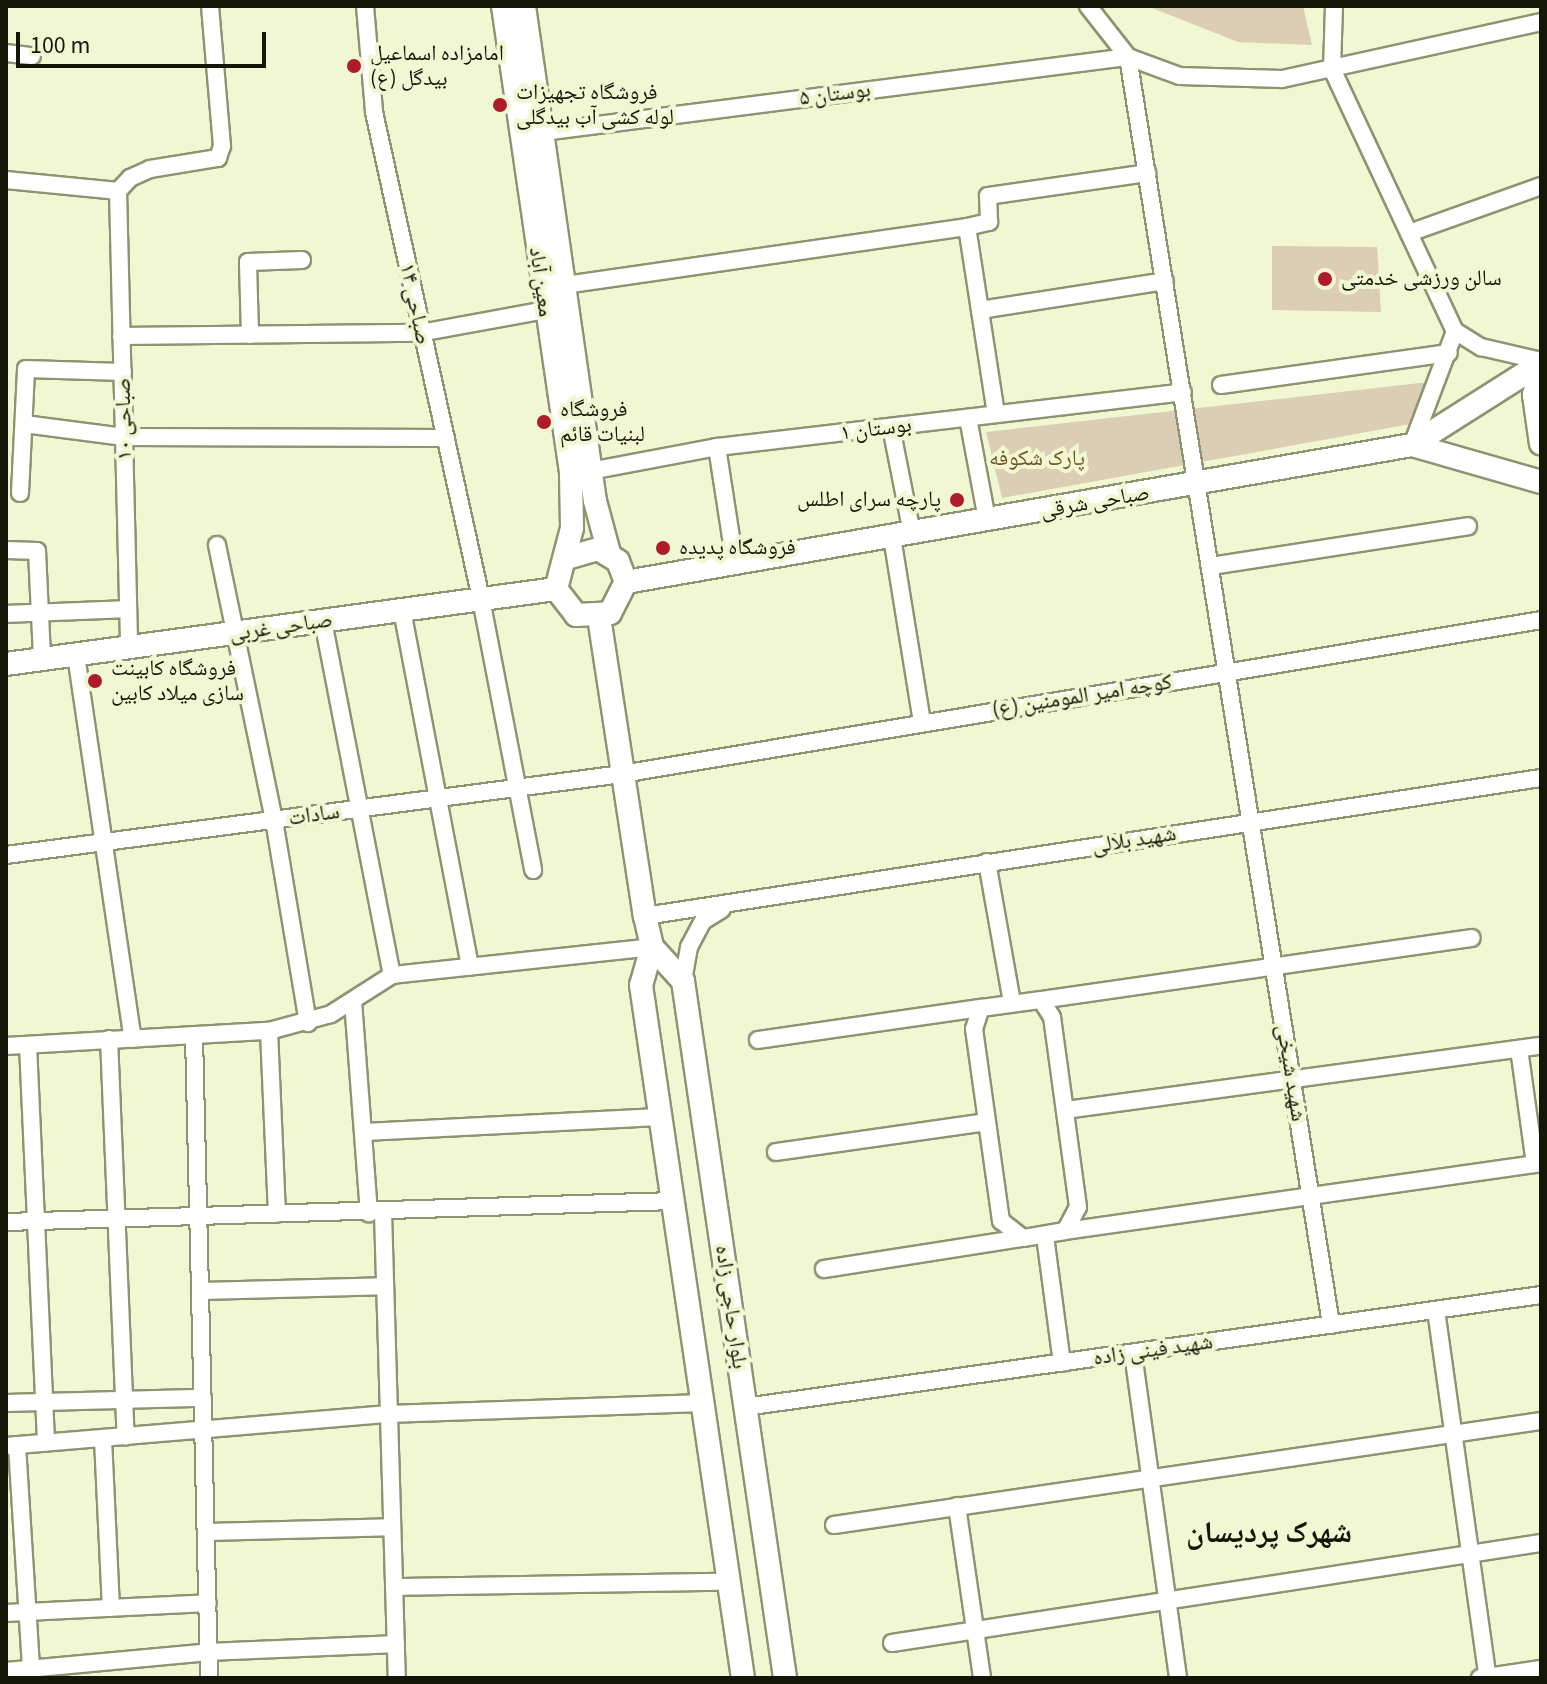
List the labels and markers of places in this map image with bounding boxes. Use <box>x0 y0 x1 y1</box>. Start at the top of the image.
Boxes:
place label: امامزاده اسماعیل (ع) بیدگل <box>370 40 504 92</box>
marker: امامزاده اسماعیل (ع) بیدگل <box>345 57 363 75</box>
place label: فروشگاه تجهیزات لوله کشی آب بیدگلی <box>516 79 674 130</box>
marker: فروشگاه تجهیزات لوله کشی آب بیدگلی <box>491 96 509 114</box>
place label: سالن ورزشی خدمتی <box>1341 266 1502 292</box>
marker: سالن ورزشی خدمتی <box>1316 270 1334 288</box>
place label: فروشگاه لبنیات قائم <box>560 396 645 448</box>
marker: فروشگاه لبنیات قائم <box>535 413 553 431</box>
place label: پارچه سرای اطلس <box>797 487 941 513</box>
marker: پارچه سرای اطلس <box>948 491 966 509</box>
place label: فروشگاه پدیده <box>679 535 796 561</box>
marker: فروشگاه پدیده <box>654 539 672 557</box>
place label: فروشگاه کابینت سازی میلاد کابین <box>111 655 244 706</box>
marker: فروشگاه کابینت سازی میلاد کابین <box>86 672 104 690</box>

